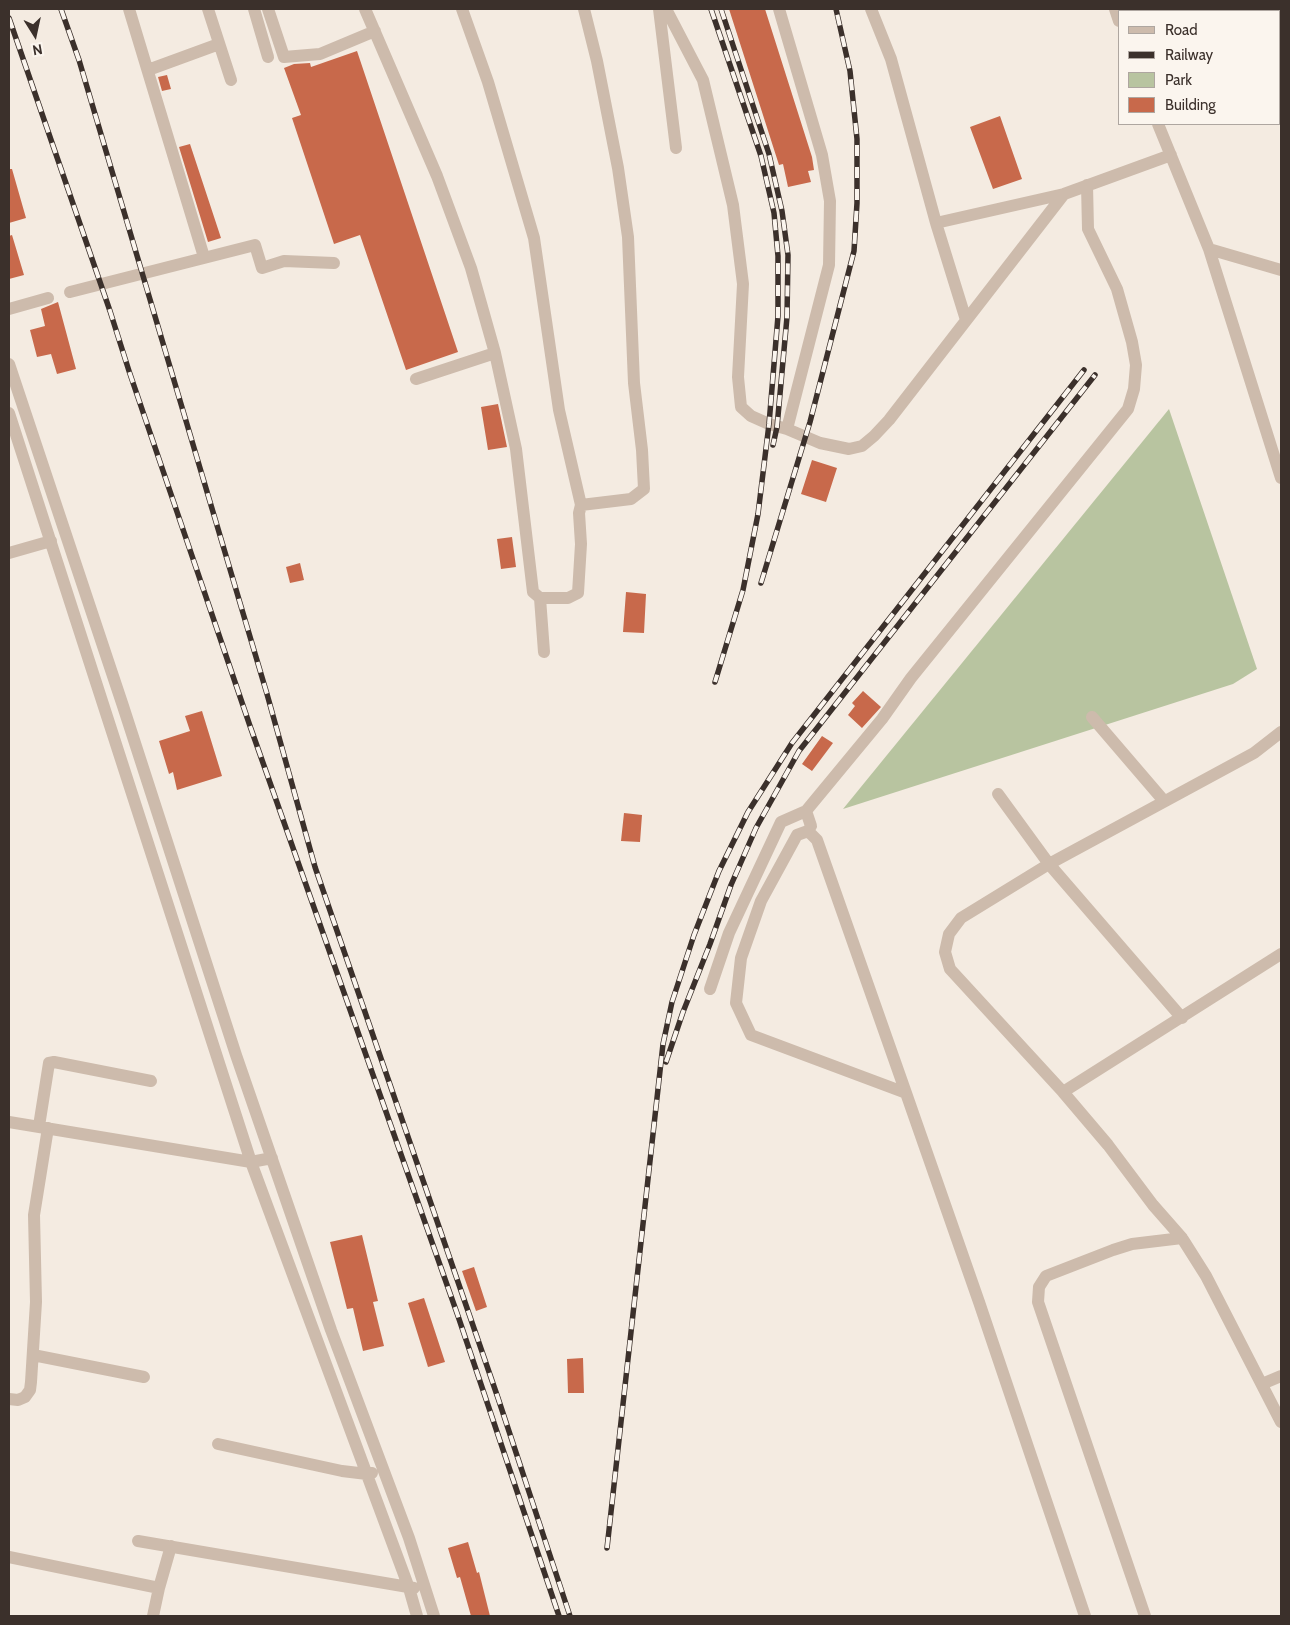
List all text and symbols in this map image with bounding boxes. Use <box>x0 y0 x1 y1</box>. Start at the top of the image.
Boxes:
north arrow <box>10 10 60 60</box>
legend <box>1118 10 1280 125</box>
text: Road <box>1165 21 1198 39</box>
text: N <box>31 40 44 59</box>
text: Railway <box>1165 46 1213 64</box>
text: Park <box>1165 71 1192 89</box>
text: Building <box>1165 96 1216 114</box>

